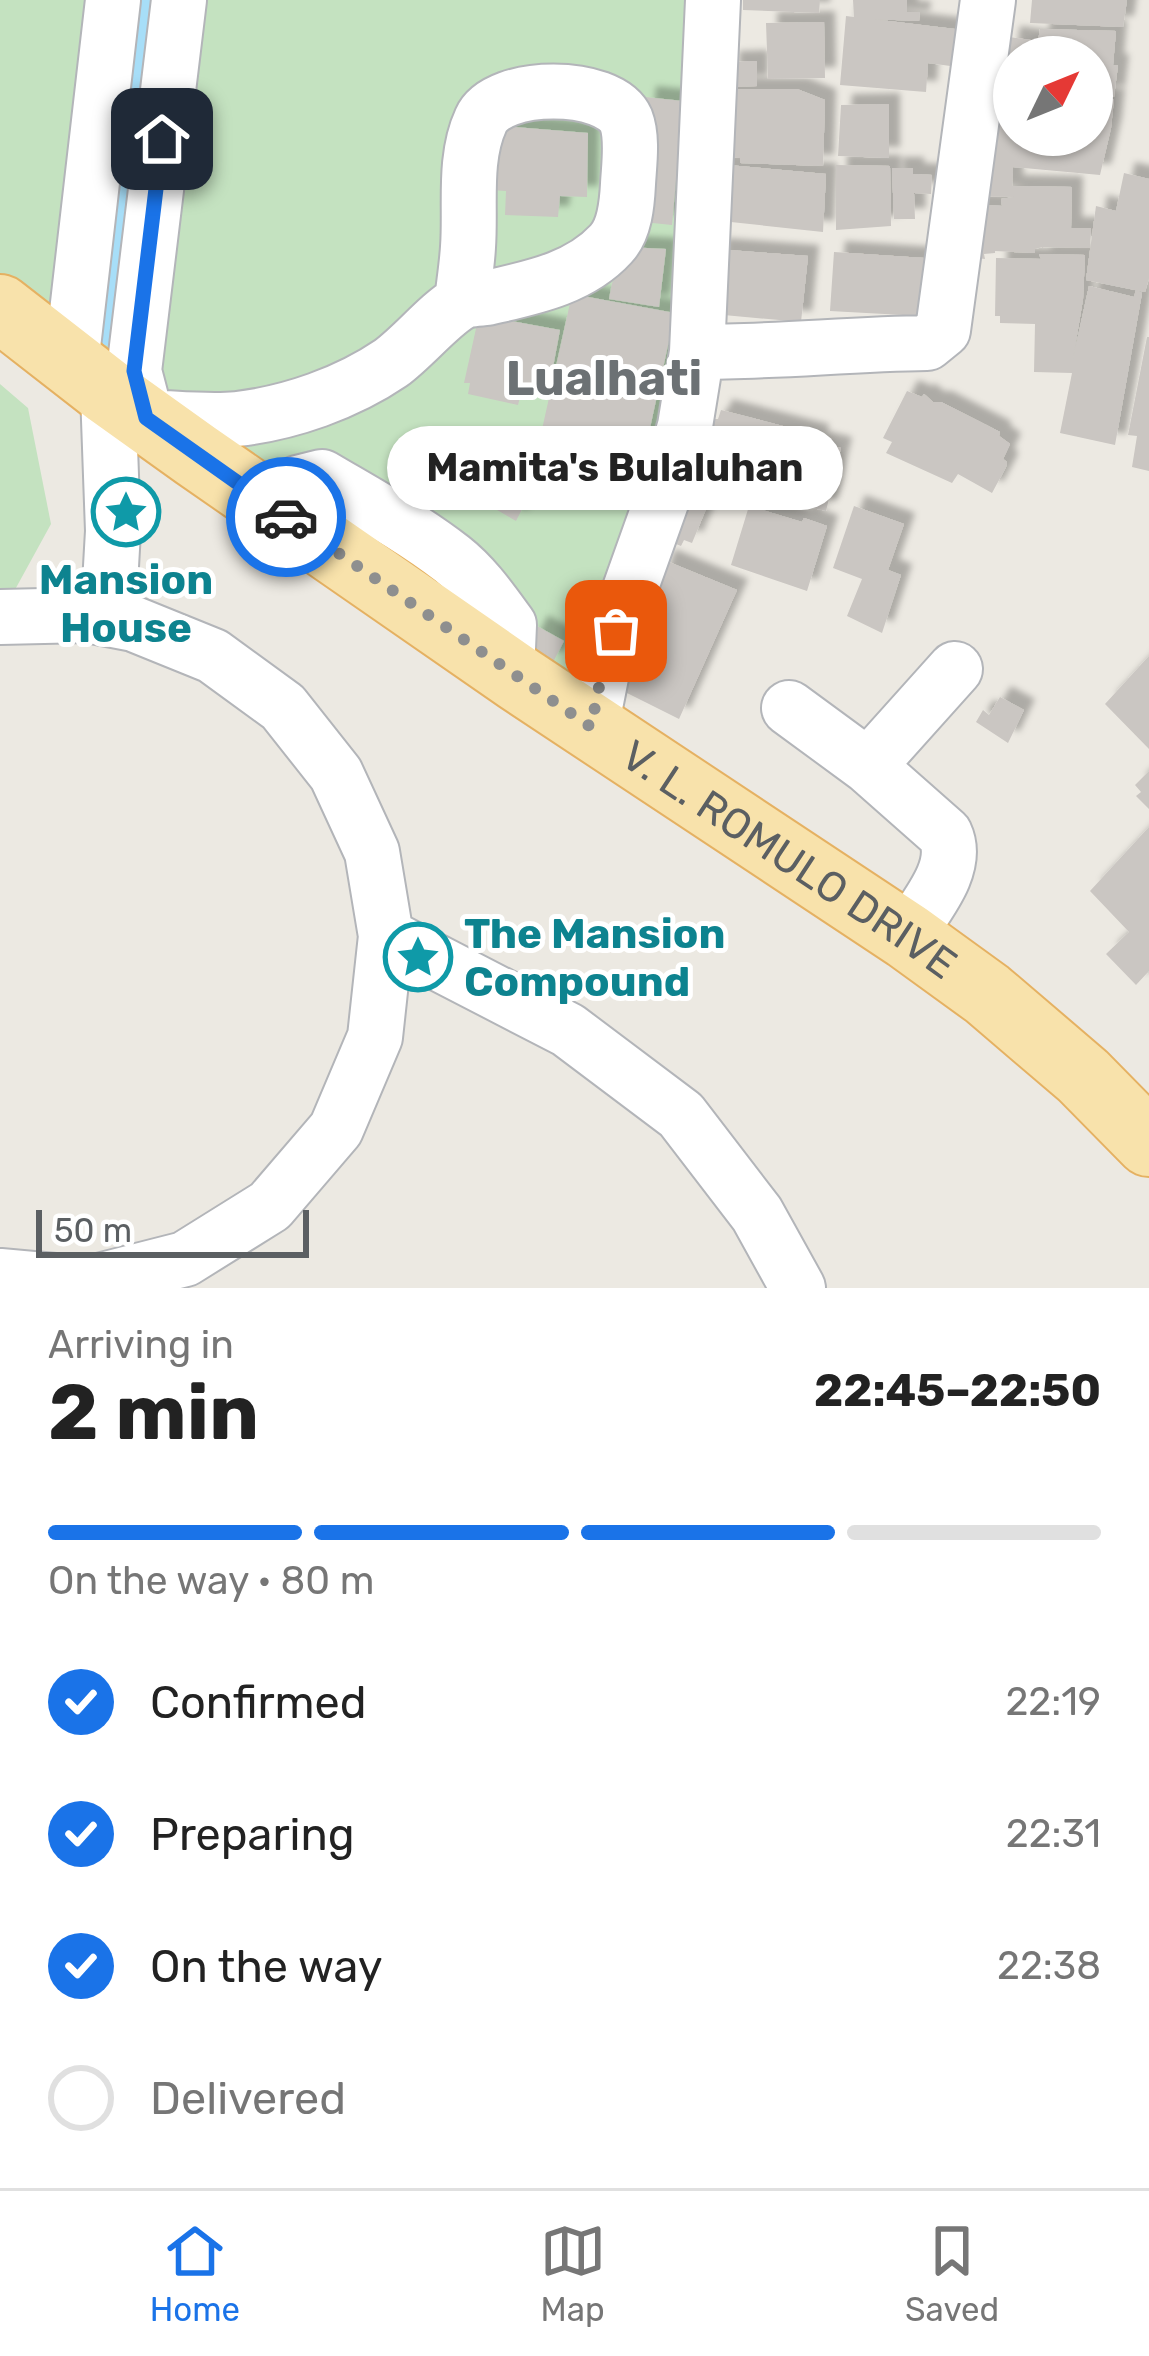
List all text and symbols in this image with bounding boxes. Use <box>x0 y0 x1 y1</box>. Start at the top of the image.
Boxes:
north arrow <box>993 36 1113 156</box>
map controls <box>993 36 1113 156</box>
pin <box>111 88 213 190</box>
icon: home <box>129 106 195 172</box>
district label: Lualhati <box>506 350 702 407</box>
callout: Mamita's Bulaluhan <box>388 427 844 511</box>
text: Mamita's Bulaluhan <box>426 445 804 491</box>
courier <box>226 457 346 577</box>
place icon: Mansion House <box>91 477 161 547</box>
icon: car <box>253 484 319 550</box>
place label: Mansion House <box>39 555 213 653</box>
pin <box>565 580 667 682</box>
icon: bag <box>583 598 649 664</box>
street label: V. L. ROMULO DRIVE <box>612 730 966 990</box>
place label: The Mansion Compound <box>464 909 725 1007</box>
place icon: The Mansion Compound <box>383 922 453 992</box>
scale bar <box>36 1204 309 1257</box>
text: 50 m <box>54 1211 132 1250</box>
text: Arriving in <box>48 1322 234 1368</box>
text: 22:45–22:50 <box>814 1364 1101 1417</box>
text: 2 min <box>48 1366 259 1459</box>
text: On the way · 80 m <box>48 1558 374 1604</box>
icon: check <box>48 1669 114 1735</box>
text: Confirmed <box>150 1676 367 1729</box>
text: 22:19 <box>1005 1679 1101 1725</box>
icon: check <box>48 1801 114 1867</box>
text: Preparing <box>150 1808 355 1861</box>
text: 22:31 <box>1006 1811 1101 1857</box>
icon: check <box>48 1933 114 1999</box>
text: On the way <box>150 1940 383 1993</box>
text: 22:38 <box>997 1943 1101 1989</box>
text: Delivered <box>150 2072 346 2125</box>
tab: Home <box>150 2218 240 2329</box>
tab: Map <box>540 2218 606 2329</box>
tab: Saved <box>905 2218 999 2329</box>

